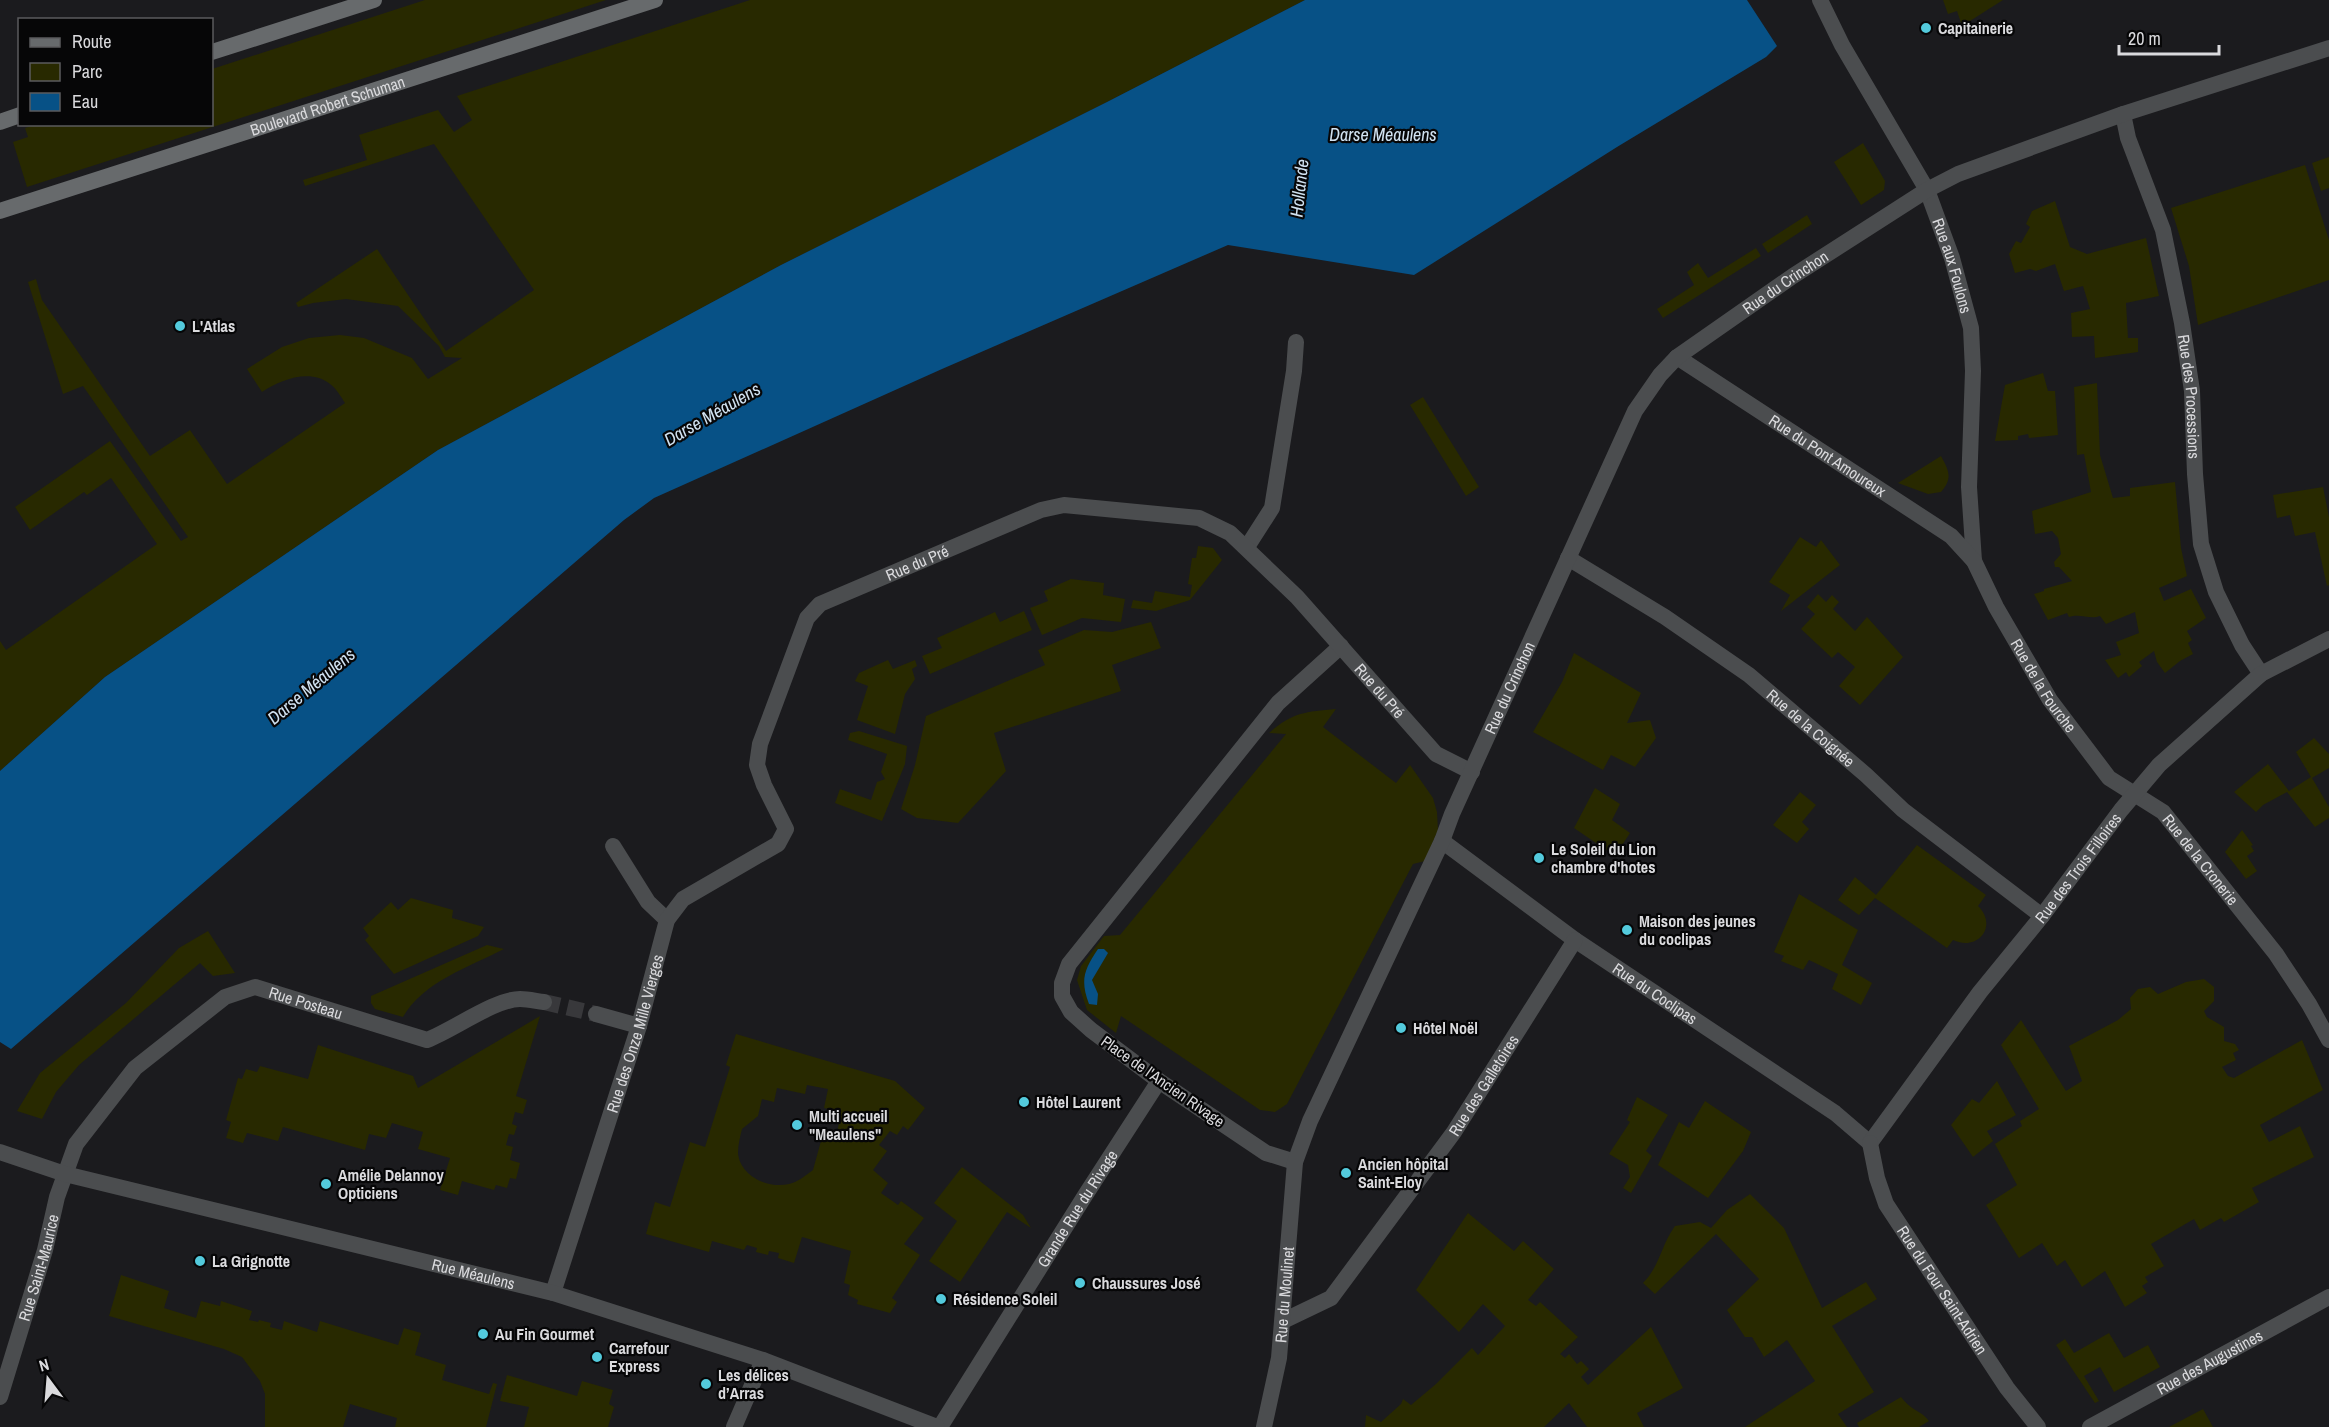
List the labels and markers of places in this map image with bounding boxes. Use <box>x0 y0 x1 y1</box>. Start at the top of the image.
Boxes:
place label: Capitainerie <box>1938 17 2013 39</box>
marker: Capitainerie <box>1919 21 1933 35</box>
place label: L'Atlas <box>192 315 235 337</box>
marker: L'Atlas <box>173 319 187 333</box>
place label: Le Soleil du Lion chambre d'hotes <box>1551 838 1656 878</box>
marker: Le Soleil du Lion chambre d'hotes <box>1532 851 1546 865</box>
place label: Maison des jeunes du coclipas <box>1639 910 1756 950</box>
marker: Maison des jeunes du coclipas <box>1620 923 1634 937</box>
place label: Hôtel Noël <box>1413 1017 1478 1039</box>
marker: Hôtel Noël <box>1394 1021 1408 1035</box>
place label: Hôtel Laurent <box>1036 1091 1121 1113</box>
marker: Hôtel Laurent <box>1017 1095 1031 1109</box>
place label: Multi accueil "Meaulens" <box>809 1105 888 1145</box>
marker: Multi accueil "Meaulens" <box>790 1118 804 1132</box>
place label: Ancien hôpital Saint-Eloy <box>1358 1153 1448 1193</box>
place label: Amélie Delannoy Opticiens <box>338 1164 444 1204</box>
marker: Ancien hôpital Saint-Eloy <box>1339 1166 1353 1180</box>
marker: Amélie Delannoy Opticiens <box>319 1177 333 1191</box>
place label: La Grignotte <box>212 1250 290 1272</box>
marker: La Grignotte <box>193 1254 207 1268</box>
place label: Chaussures José <box>1092 1272 1201 1294</box>
marker: Chaussures José <box>1073 1276 1087 1290</box>
place label: Résidence Soleil <box>953 1288 1057 1310</box>
marker: Résidence Soleil <box>934 1292 948 1306</box>
place label: Au Fin Gourmet <box>495 1323 595 1345</box>
marker: Au Fin Gourmet <box>476 1327 490 1341</box>
place label: Carrefour Express <box>609 1337 670 1377</box>
marker: Carrefour Express <box>590 1350 604 1364</box>
place label: Les délices d’Arras <box>718 1364 789 1404</box>
marker: Les délices d’Arras <box>699 1377 713 1391</box>

